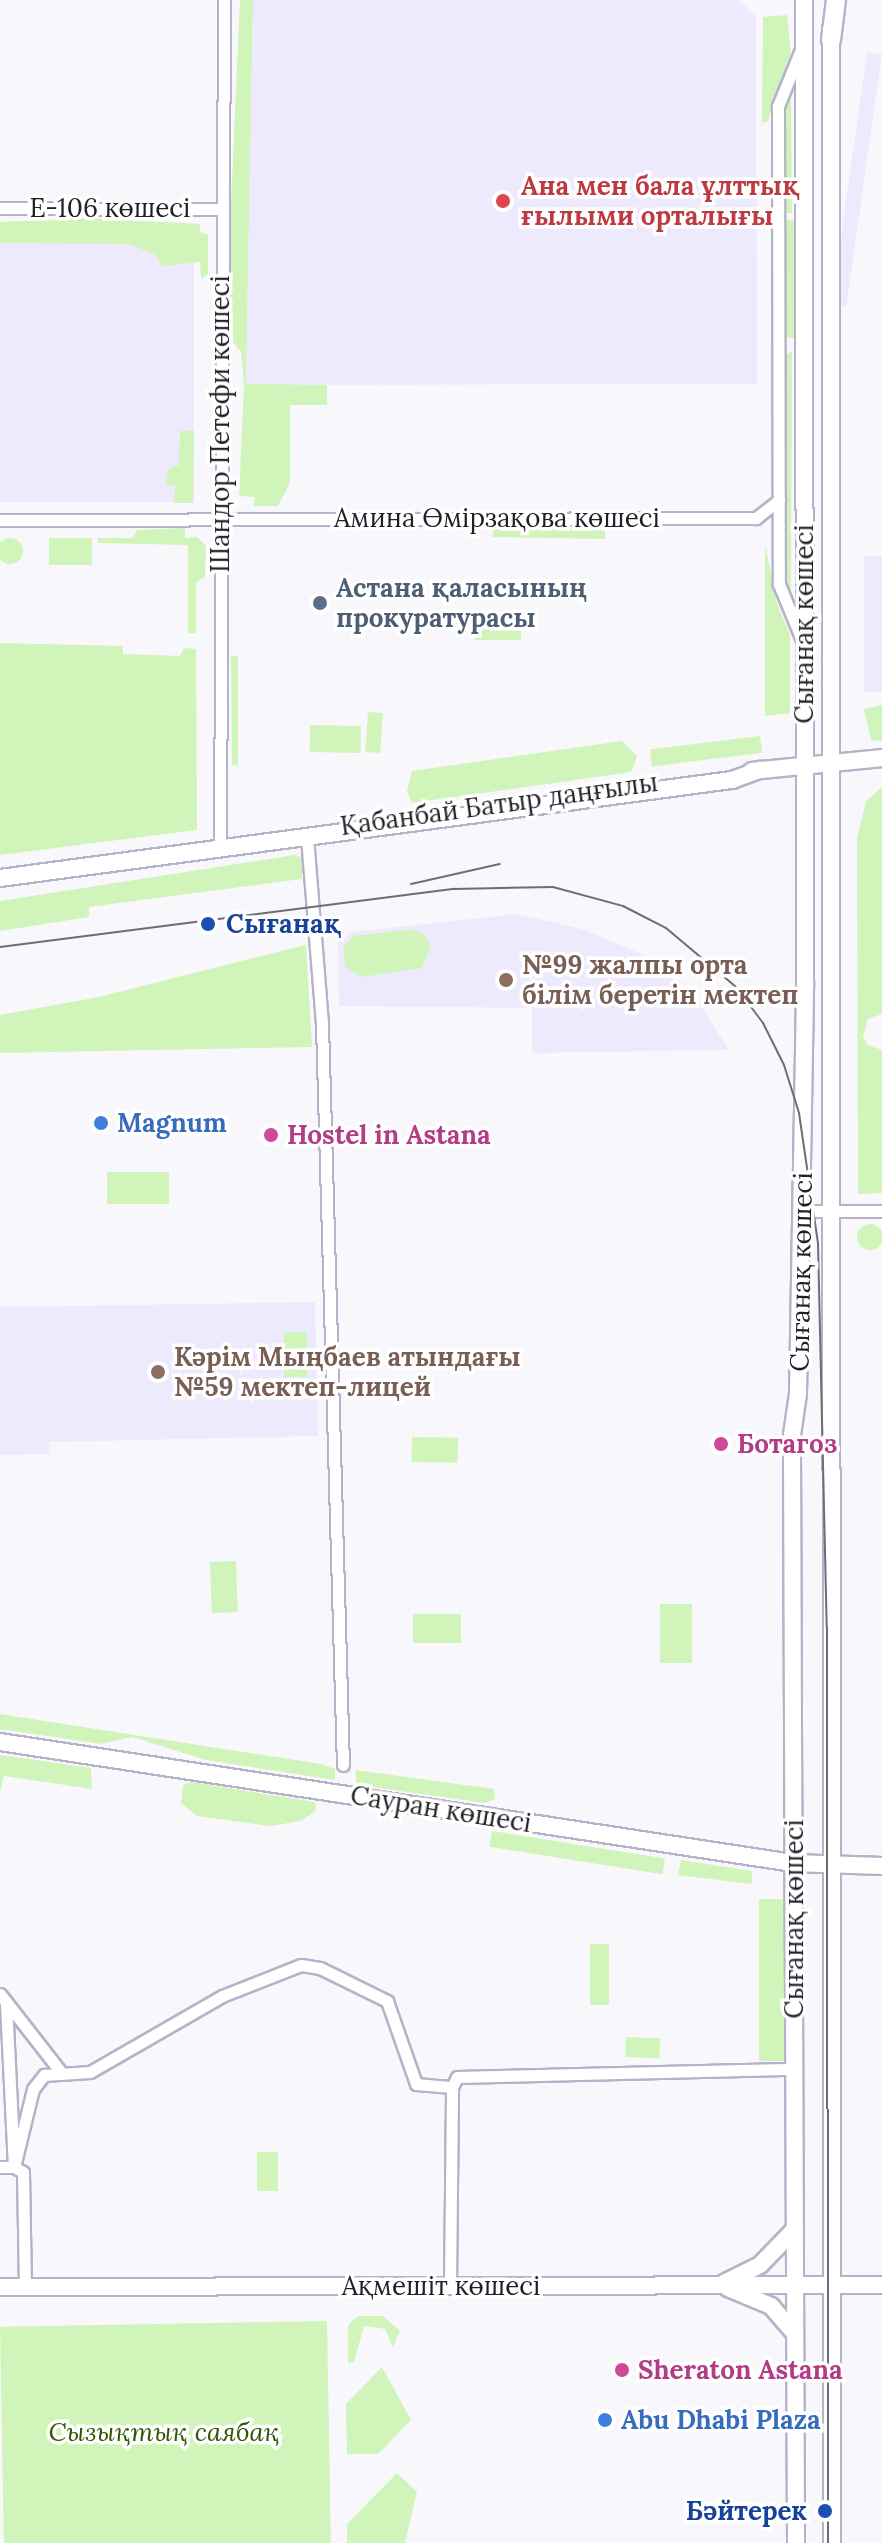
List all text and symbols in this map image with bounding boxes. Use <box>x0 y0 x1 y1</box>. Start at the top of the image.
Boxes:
place label: Ана мен бала ұлттық ғылыми орталығы <box>521 170 800 232</box>
marker: Ана мен бала ұлттық ғылыми орталығы <box>492 190 514 212</box>
street label: Е-106 көшесі <box>30 192 190 224</box>
street label: Шандор Петефи көшесі <box>204 275 236 573</box>
street label: Амина Өмірзақова көшесі <box>334 502 660 534</box>
street label: Сығанақ көшесі <box>788 524 820 724</box>
place label: Астана қаласының прокуратурасы <box>336 572 587 634</box>
marker: Астана қаласының прокуратурасы <box>311 594 329 612</box>
street label: Қабанбай Батыр даңғылы <box>338 766 660 842</box>
place label: Сығанақ <box>226 908 341 940</box>
marker: Сығанақ <box>197 913 219 935</box>
place label: №99 жалпы орта білім беретін мектеп <box>522 949 798 1010</box>
marker: №99 жалпы орта білім беретін мектеп <box>497 971 515 989</box>
place label: Magnum <box>117 1107 227 1139</box>
marker: Magnum <box>92 1114 110 1132</box>
place label: Hostel in Astana <box>287 1119 491 1151</box>
marker: Hostel in Astana <box>262 1126 280 1144</box>
street label: Сығанақ көшесі <box>784 1172 818 1372</box>
place label: Кәрім Мыңбаев атындағы №59 мектеп-лицей <box>174 1341 521 1402</box>
marker: Кәрім Мыңбаев атындағы №59 мектеп-лицей <box>149 1363 167 1381</box>
place label: Ботагоз <box>737 1428 837 1460</box>
marker: Ботагоз <box>712 1435 730 1453</box>
street label: Сауран көшесі <box>348 1779 534 1839</box>
street label: Сығанақ көшесі <box>778 1819 810 2019</box>
street label: Ақмешіт көшесі <box>342 2270 540 2302</box>
place label: Sheraton Astana <box>638 2354 843 2386</box>
marker: Sheraton Astana <box>613 2361 631 2379</box>
place label: Abu Dhabi Plaza <box>621 2404 821 2436</box>
marker: Abu Dhabi Plaza <box>596 2411 614 2429</box>
park label: Сызықтық саябақ <box>48 2416 280 2448</box>
place label: Бәйтерек <box>686 2495 807 2527</box>
marker: Бәйтерек <box>814 2500 836 2522</box>

